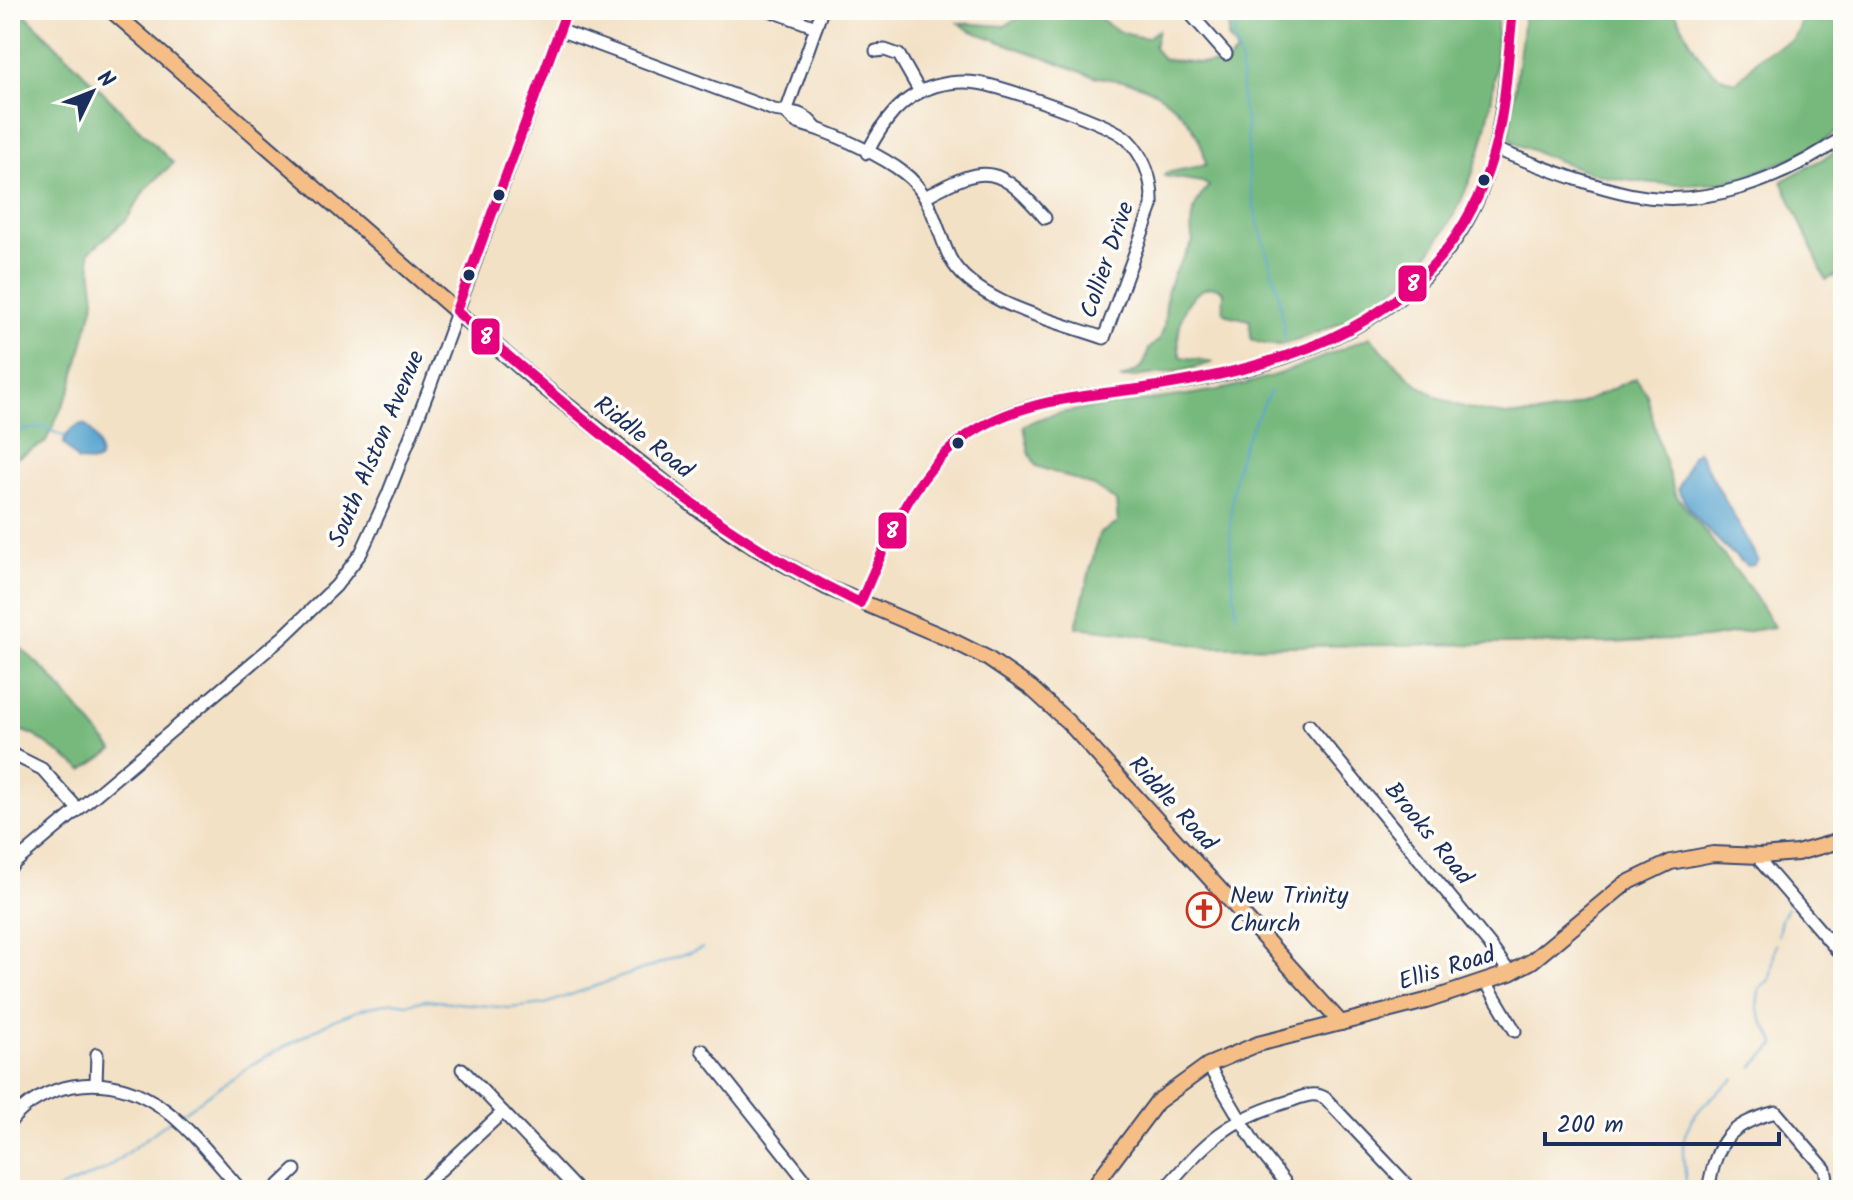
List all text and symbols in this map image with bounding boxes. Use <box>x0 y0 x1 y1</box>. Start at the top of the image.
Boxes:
north arrow <box>52 52 132 132</box>
text: N <box>87 63 122 97</box>
unlabelled marker <box>1476 172 1492 188</box>
unlabelled marker <box>491 187 507 203</box>
street label: Collier Drive <box>1070 196 1146 324</box>
line badge: 8 <box>1397 264 1428 303</box>
unlabelled marker <box>461 267 477 283</box>
text: 8 <box>1407 268 1421 303</box>
line badge: 8 <box>470 317 501 356</box>
text: 8 <box>480 321 494 356</box>
street label: South Alston Avenue <box>318 344 436 554</box>
street label: Riddle Road <box>584 386 702 490</box>
unlabelled marker <box>950 435 966 451</box>
line badge: 8 <box>877 511 908 550</box>
text: 8 <box>886 515 900 550</box>
street label: Riddle Road <box>1118 747 1227 862</box>
street label: Brooks Road <box>1374 773 1483 895</box>
place label: New Trinity Church <box>1230 877 1349 944</box>
church icon: New Trinity Church <box>1185 891 1223 929</box>
street label: Ellis Road <box>1394 936 1501 1002</box>
scale bar <box>1545 1096 1779 1146</box>
text: 200 m <box>1557 1106 1624 1145</box>

